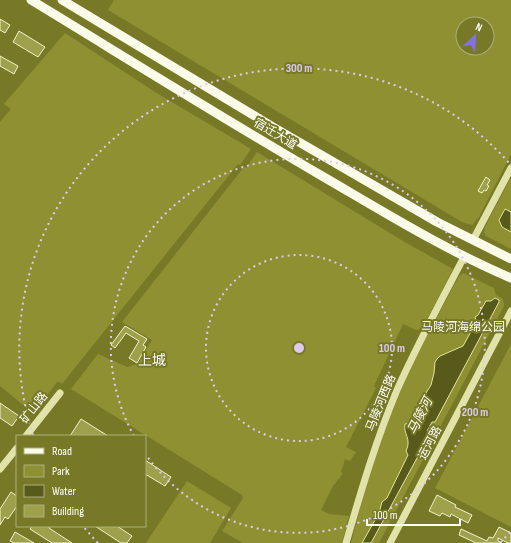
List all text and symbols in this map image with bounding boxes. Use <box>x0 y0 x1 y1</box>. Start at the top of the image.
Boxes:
north arrow <box>455 16 495 56</box>
text: N <box>474 20 485 35</box>
text: 300 m <box>286 61 312 76</box>
street label: 宿迁大道 <box>251 115 299 153</box>
park label: 马陵河海绵公园 <box>421 320 505 335</box>
centre of rings <box>292 341 306 355</box>
text: 100 m <box>379 341 405 356</box>
district label: 上城 <box>138 352 166 369</box>
street label: 马陵河西路 <box>363 372 399 434</box>
street label: 矿山路 <box>17 389 51 427</box>
water label: 马陵河 <box>404 392 437 437</box>
text: 200 m <box>462 405 488 420</box>
street label: 运河路 <box>415 424 445 462</box>
legend <box>16 435 146 527</box>
text: Road <box>52 444 72 459</box>
text: Park <box>52 464 70 479</box>
text: Water <box>52 484 76 499</box>
scale bar <box>367 501 460 527</box>
text: Building <box>52 504 84 519</box>
text: 100 m <box>373 508 398 523</box>

